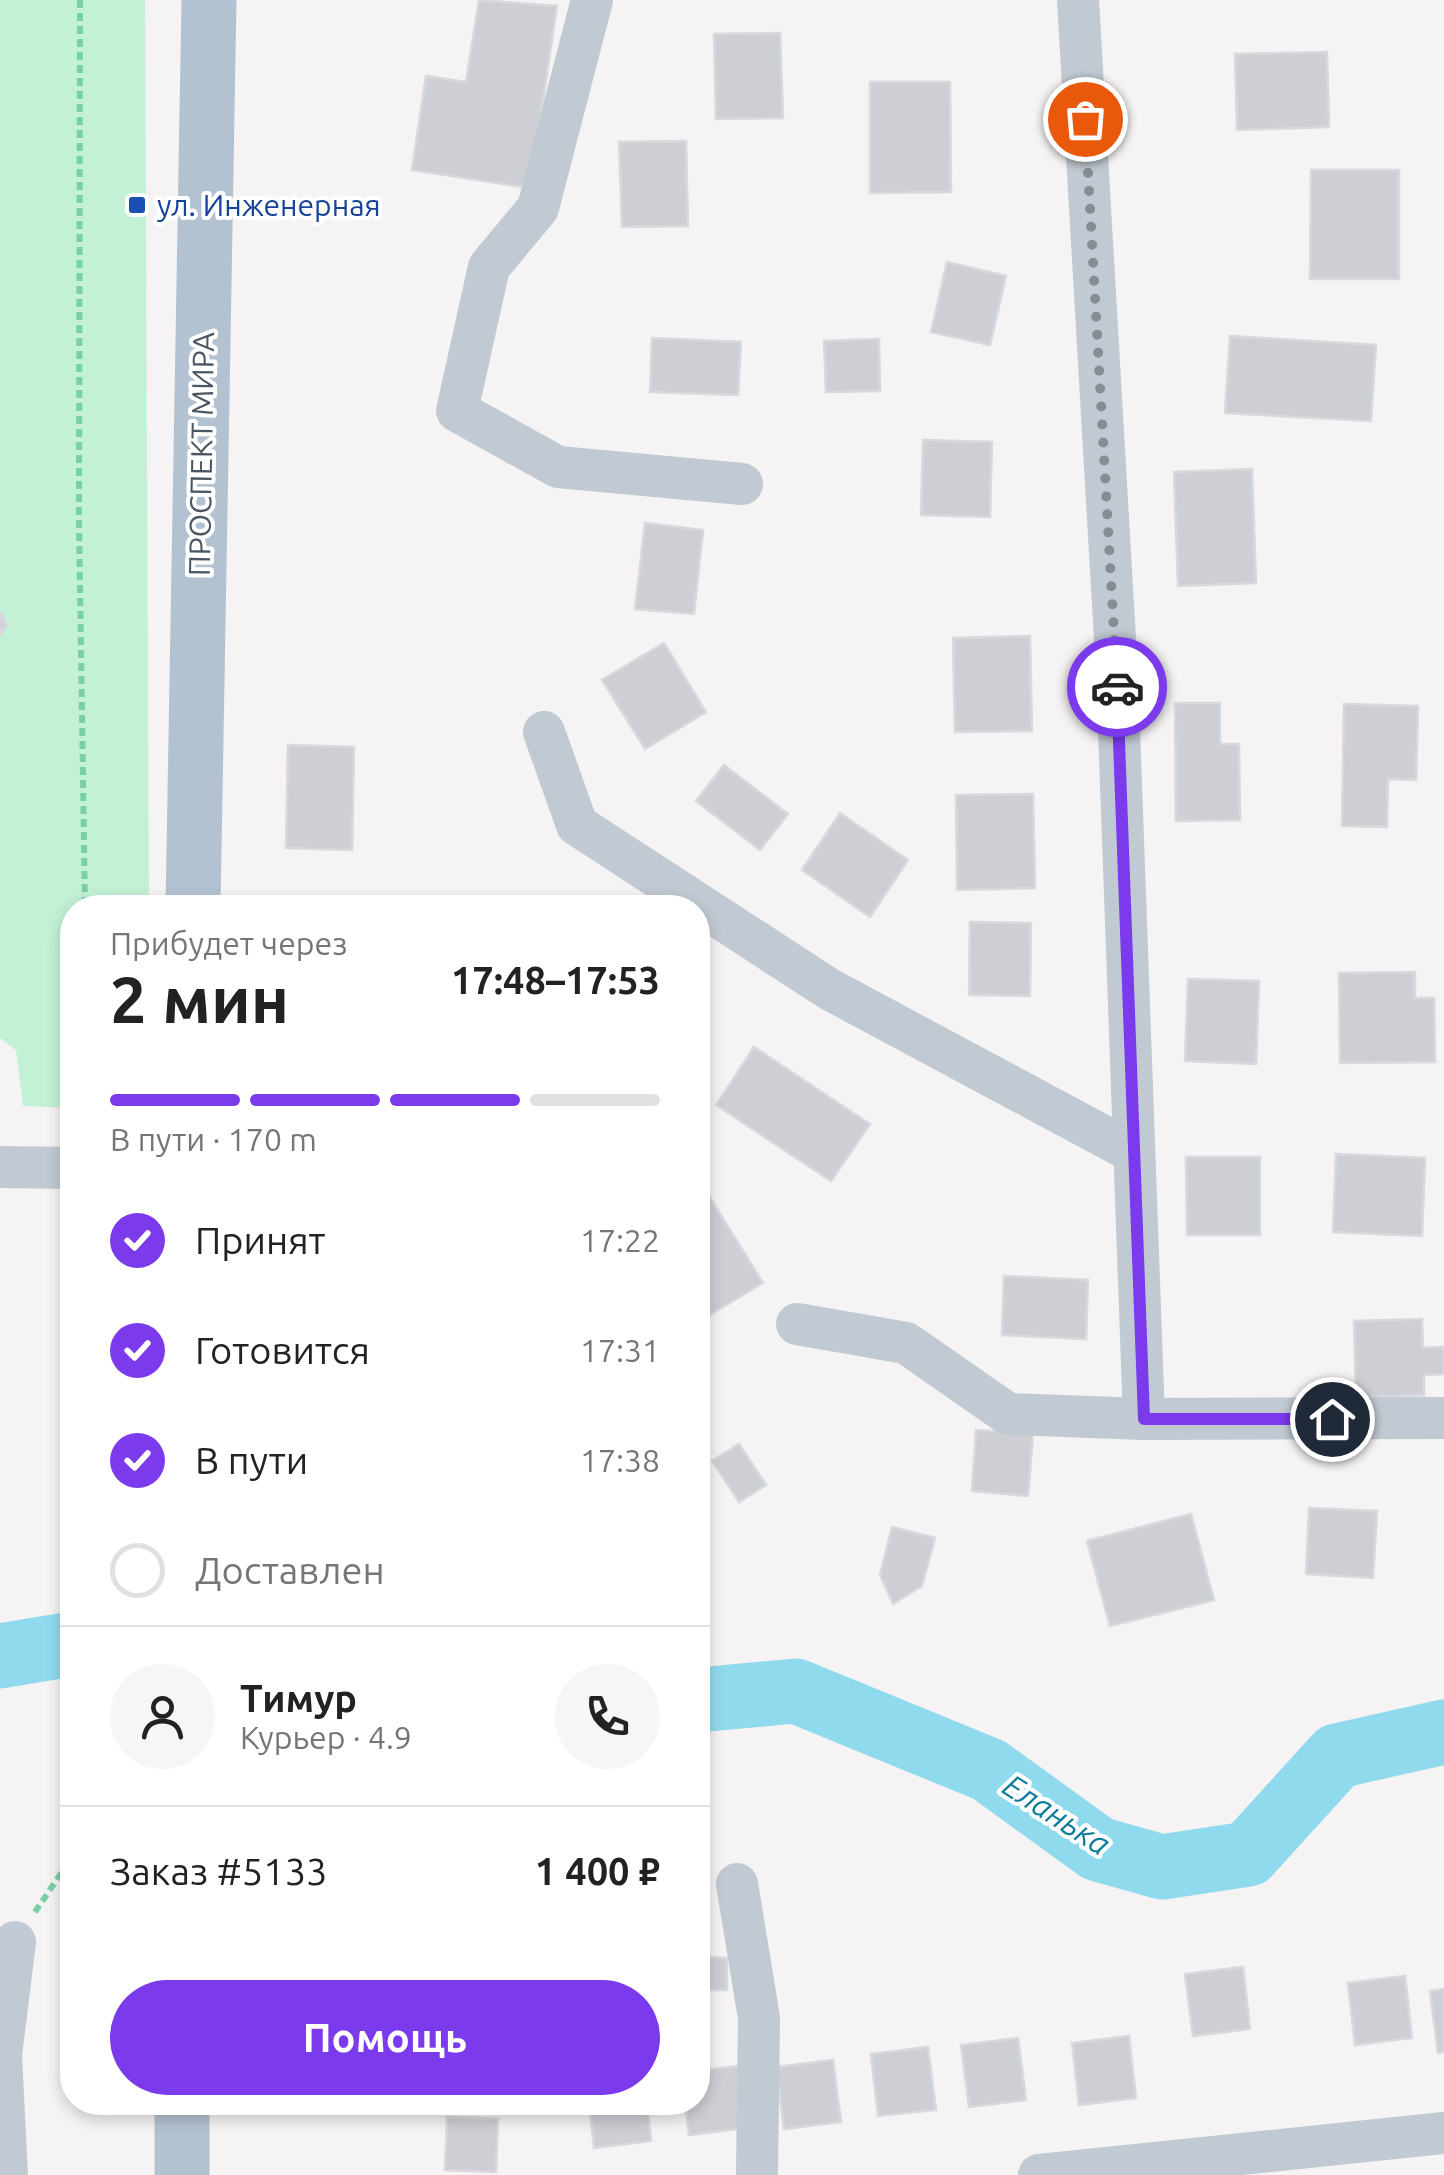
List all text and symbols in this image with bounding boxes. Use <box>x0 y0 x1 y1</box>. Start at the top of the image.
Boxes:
pin <box>1043 77 1128 162</box>
icon: bag <box>1058 92 1113 147</box>
place label: ул. Инженерная <box>157 188 381 222</box>
marker: ул. Инженерная <box>126 194 148 216</box>
street label: ПРОСПЕКТ МИРА <box>182 331 220 576</box>
courier <box>1067 637 1167 737</box>
icon: car <box>1090 660 1145 715</box>
text: Прибудет через <box>110 925 348 961</box>
text: 17:48–17:53 <box>451 959 660 1001</box>
text: 2 мин <box>110 962 289 1035</box>
text: В пути · 170 m <box>110 1121 317 1157</box>
icon: check <box>110 1213 165 1268</box>
text: Принят <box>195 1219 325 1261</box>
text: 17:22 <box>580 1222 660 1258</box>
icon: check <box>110 1323 165 1378</box>
text: Готовится <box>195 1329 370 1371</box>
text: 17:31 <box>580 1332 660 1368</box>
pin <box>1290 1377 1375 1462</box>
icon: home <box>1305 1392 1360 1447</box>
icon: check <box>110 1433 165 1488</box>
text: В пути <box>195 1439 308 1481</box>
text: 17:38 <box>580 1442 660 1478</box>
text: Доставлен <box>195 1549 385 1591</box>
button: person <box>110 1664 215 1769</box>
button: phone <box>555 1664 660 1769</box>
text: Тимур <box>240 1677 357 1719</box>
text: Курьер · 4.9 <box>240 1719 412 1755</box>
water label: Еланька <box>997 1766 1117 1862</box>
text: Заказ #5133 <box>110 1850 328 1892</box>
text: 1 400 ₽ <box>535 1850 660 1892</box>
button: Помощь <box>110 1980 660 2095</box>

